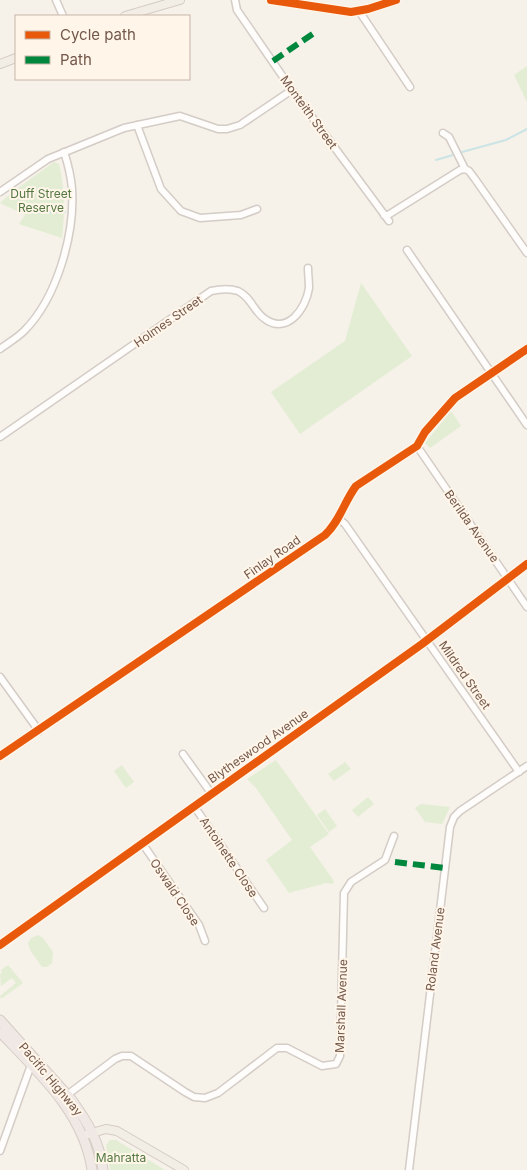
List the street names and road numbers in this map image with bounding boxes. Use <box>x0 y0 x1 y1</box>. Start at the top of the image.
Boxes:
street label: Monteith Street <box>277 72 341 152</box>
street label: Holmes Street <box>131 292 205 350</box>
street label: Berilda Avenue <box>441 487 503 565</box>
street label: Finlay Road <box>241 532 303 582</box>
street label: Mildred Street <box>436 638 494 712</box>
street label: Blytheswood Avenue <box>205 706 311 786</box>
street label: Antoinette Close <box>197 814 261 900</box>
street label: Oswald Close <box>147 856 203 928</box>
street label: Roland Avenue <box>422 906 448 992</box>
street label: Marshall Avenue <box>332 959 350 1053</box>
street label: Pacific Highway <box>16 1039 86 1119</box>

